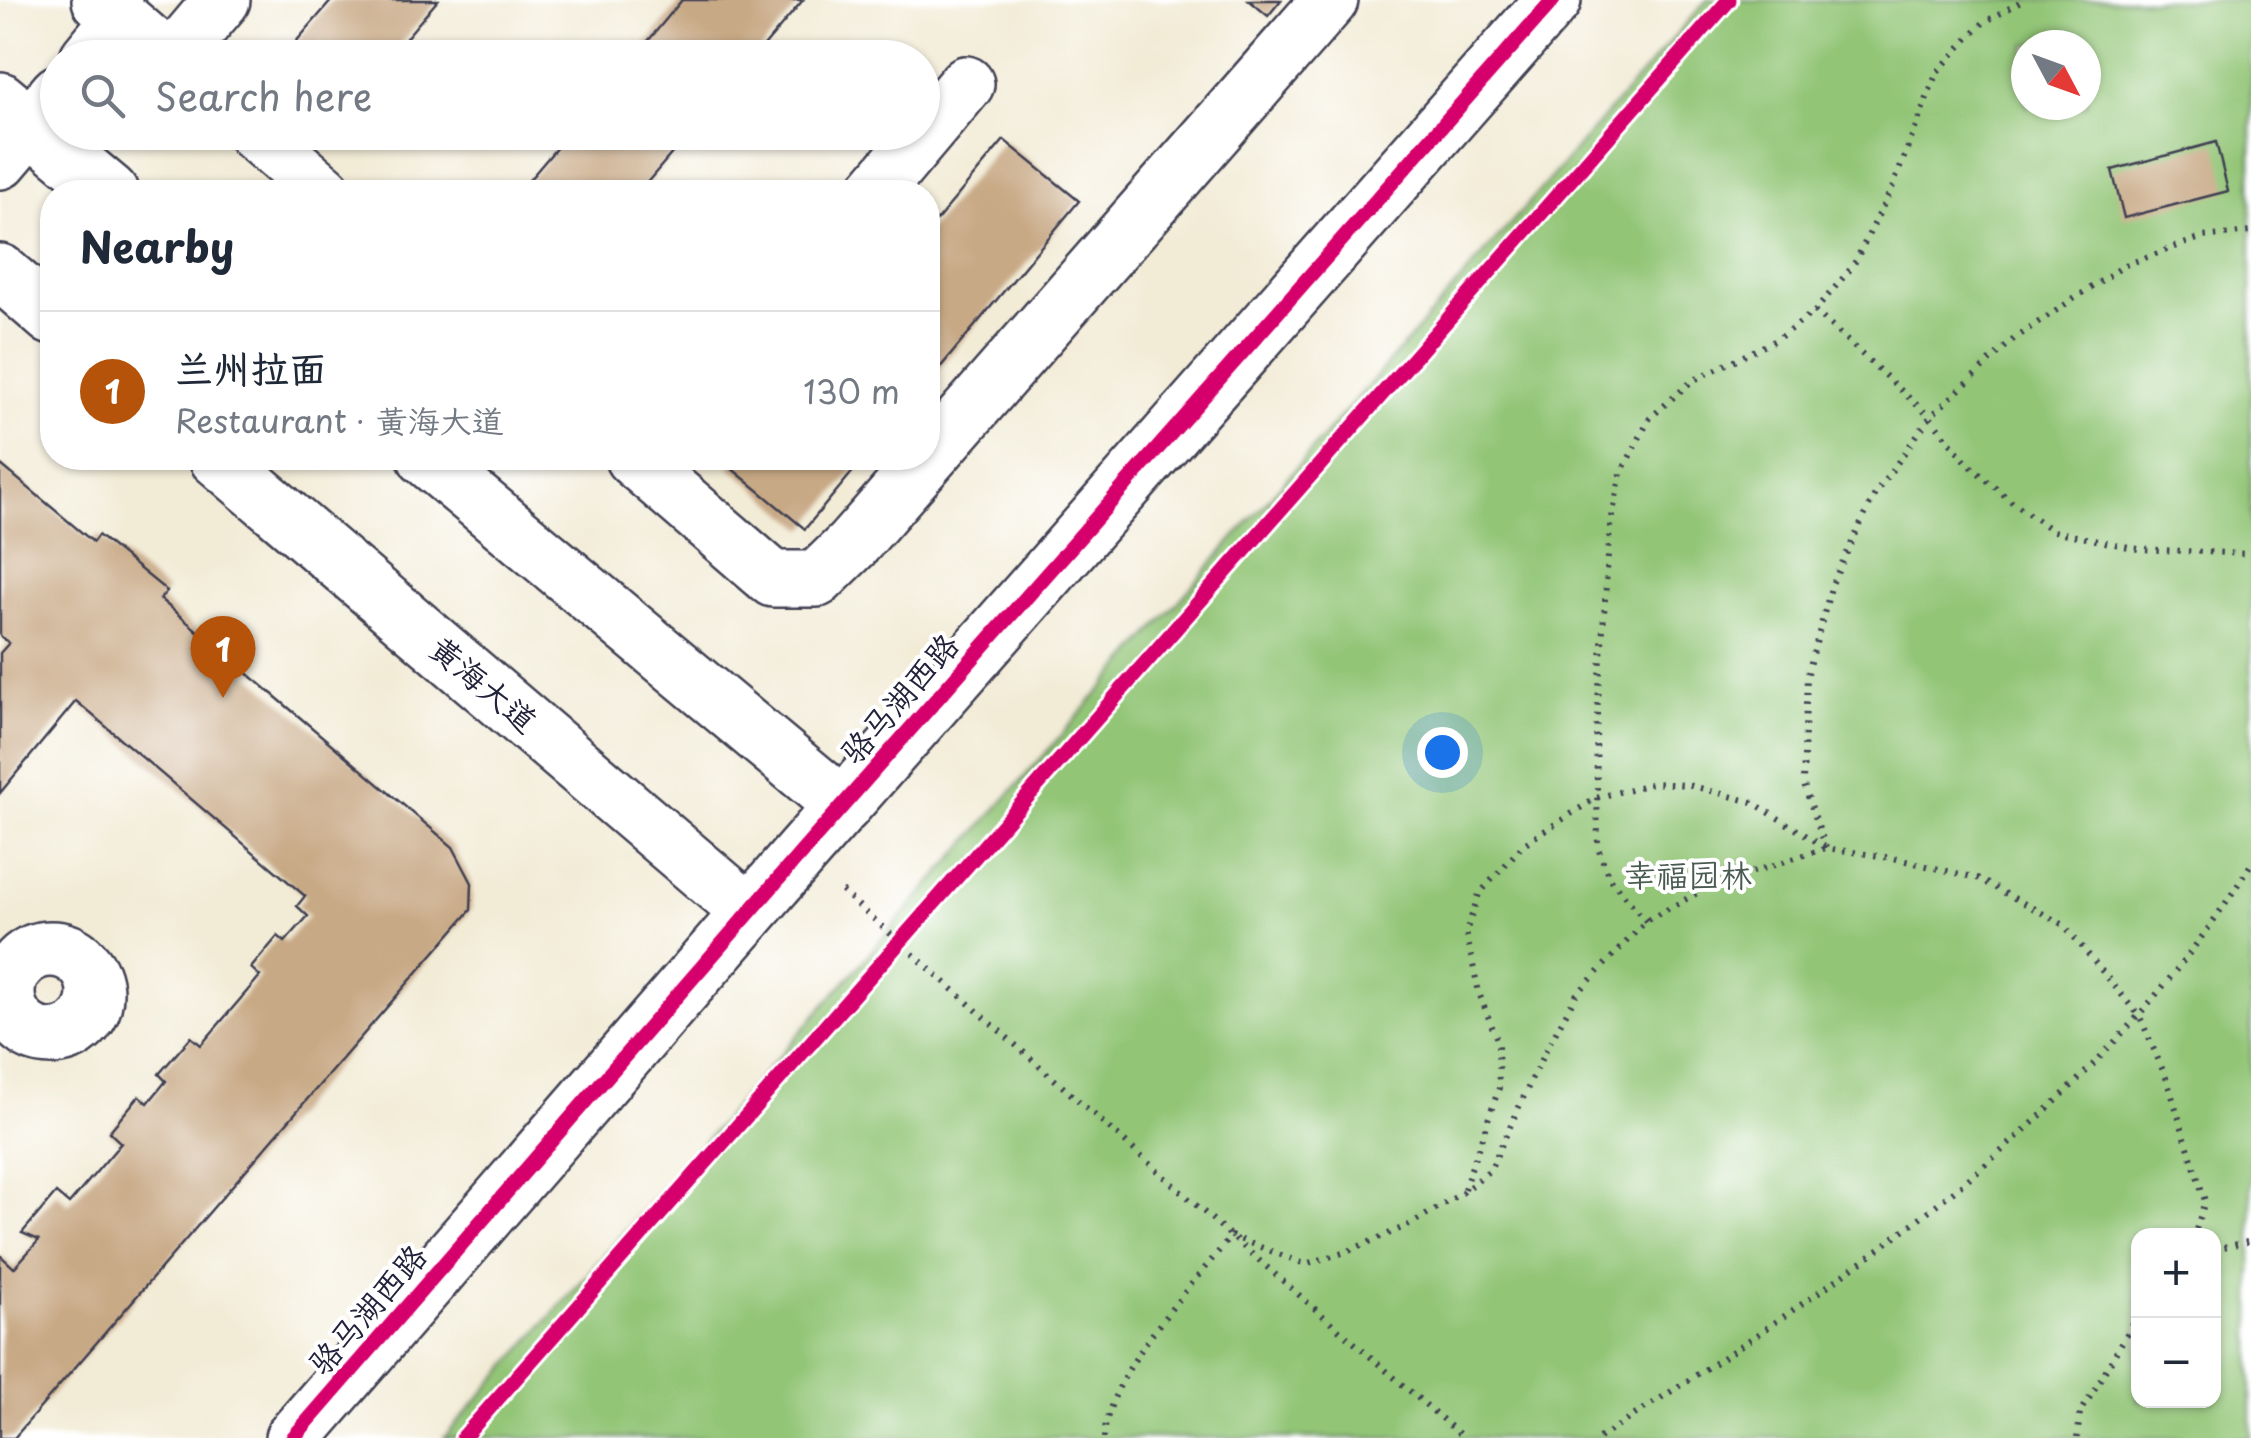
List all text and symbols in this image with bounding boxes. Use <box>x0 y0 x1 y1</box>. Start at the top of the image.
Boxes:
north arrow <box>2011 30 2101 120</box>
search box <box>40 40 940 150</box>
text: Search here <box>155 67 372 124</box>
icon: search <box>75 68 130 123</box>
text: Nearby <box>80 214 234 277</box>
text: 兰州拉面 <box>175 339 327 396</box>
text: 1 <box>105 367 120 415</box>
text: 130 m <box>803 367 900 415</box>
text: Restaurant · 黄海大道 <box>175 396 504 444</box>
pin: 1 <box>190 616 256 698</box>
street label: 骆马湖西路 <box>828 622 969 774</box>
street label: 黄海大道 <box>420 624 549 743</box>
your location <box>1417 727 1468 778</box>
park label: 幸福园林 <box>1624 850 1752 898</box>
map controls <box>2131 1228 2221 1408</box>
button: + <box>2131 1228 2221 1318</box>
street label: 骆马湖西路 <box>296 1233 437 1385</box>
button: − <box>2131 1318 2221 1408</box>

